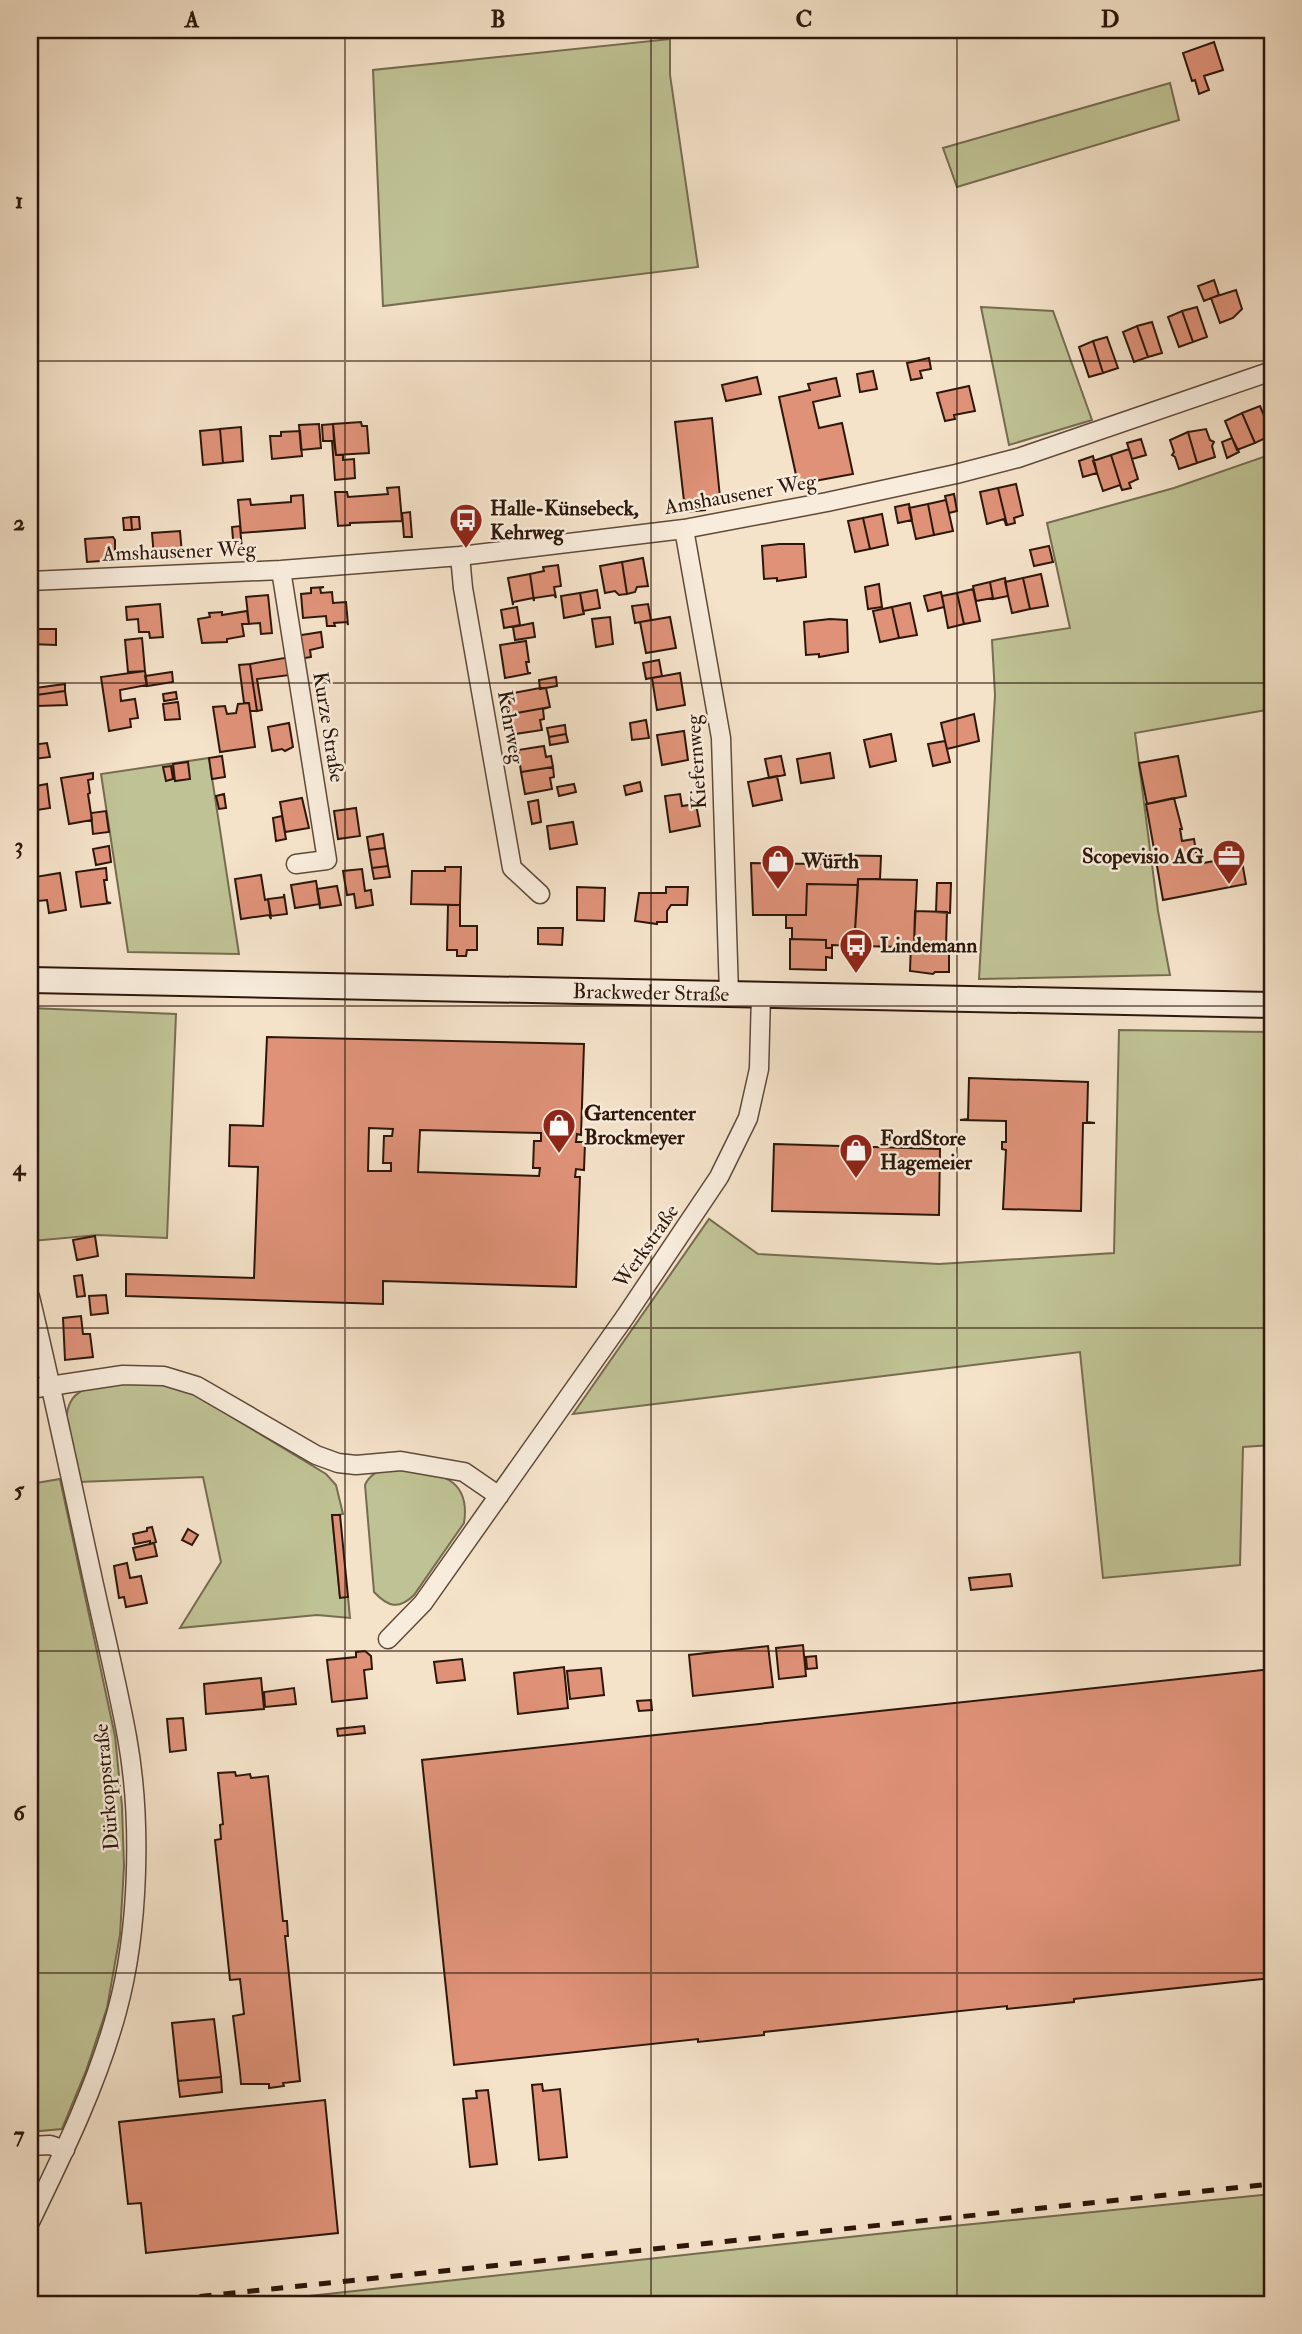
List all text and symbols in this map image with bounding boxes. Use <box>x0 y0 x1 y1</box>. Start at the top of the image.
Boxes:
text: A <box>184 5 200 34</box>
text: B <box>490 5 506 34</box>
text: C <box>796 5 812 34</box>
text: D <box>1101 5 1119 34</box>
text: 1 <box>15 186 23 215</box>
street label: Amshausener Weg <box>661 468 819 521</box>
place label: Halle-Künsebeck, Kehrweg <box>490 495 639 546</box>
bus stop icon: Halle-Künsebeck, Kehrweg <box>447 501 485 550</box>
text: 2 <box>13 508 25 537</box>
street label: Amshausener Weg <box>101 535 257 568</box>
street label: Kurze Straße <box>306 670 351 784</box>
street label: Kehrweg <box>491 688 530 766</box>
street label: Kiefernweg <box>680 713 713 810</box>
text: 3 <box>15 831 23 860</box>
office icon: Scopevisio AG <box>1210 837 1248 886</box>
shop icon: Würth <box>759 842 797 891</box>
place label: Scopevisio AG <box>1082 843 1204 870</box>
place label: Würth <box>801 848 859 875</box>
bus stop icon: Lindemann <box>837 926 875 975</box>
place label: Lindemann <box>880 932 977 959</box>
street label: Brackweder Straße <box>572 978 730 1008</box>
place label: Gartencenter Brockmeyer <box>584 1100 697 1151</box>
shop icon: Gartencenter Brockmeyer <box>540 1106 578 1155</box>
place label: FordStore Hagemeier <box>880 1125 973 1176</box>
shop icon: FordStore Hagemeier <box>837 1131 875 1180</box>
text: 4 <box>12 1153 27 1182</box>
street label: Werkstraße <box>607 1199 685 1294</box>
text: 5 <box>14 1475 25 1504</box>
street label: Dürkoppstraße <box>87 1722 125 1852</box>
text: 6 <box>13 1798 27 1827</box>
text: 7 <box>14 2120 25 2149</box>

